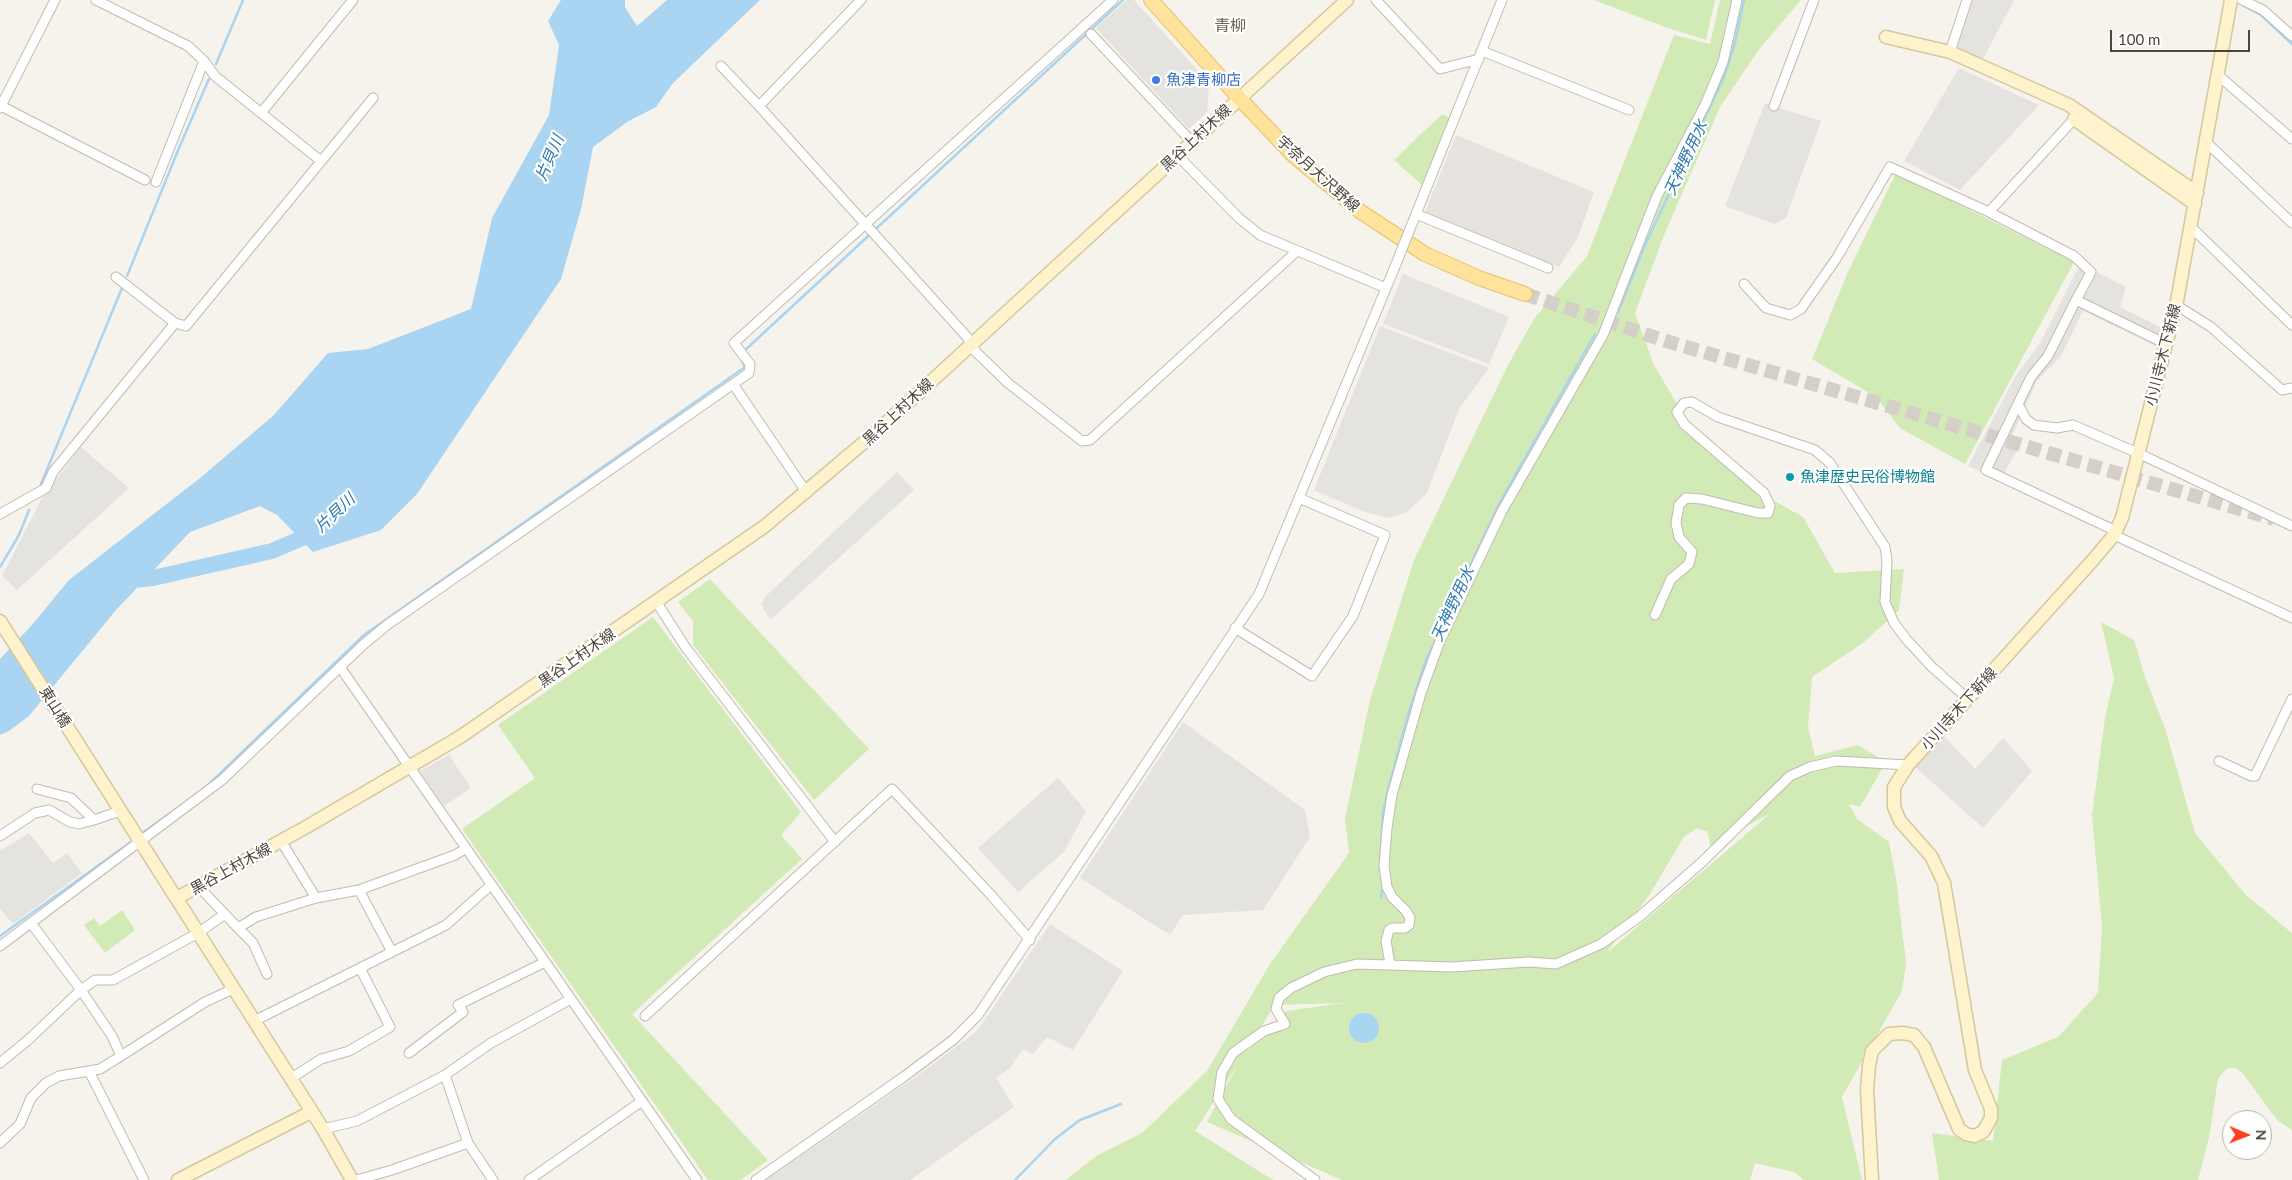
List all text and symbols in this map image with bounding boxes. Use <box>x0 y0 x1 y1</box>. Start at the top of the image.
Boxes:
district label: 青柳 <box>1214 16 1246 36</box>
scale bar <box>2112 20 2252 52</box>
text: 100 m <box>2118 30 2160 48</box>
place label: 魚津青柳店 <box>1166 71 1241 89</box>
marker: 魚津青柳店 <box>1150 74 1162 86</box>
street label: 黒谷上村木線 <box>1157 101 1235 175</box>
water label: 天神野用水 <box>1660 118 1712 198</box>
water label: 片貝川 <box>532 132 568 184</box>
street label: 宇奈月大沢野線 <box>1273 132 1363 216</box>
street label: 小川寺木下新線 <box>2142 302 2184 408</box>
street label: 黒谷上村木線 <box>859 375 937 449</box>
place label: 魚津歴史民俗博物館 <box>1800 468 1935 486</box>
marker: 魚津歴史民俗博物館 <box>1784 471 1796 483</box>
water label: 片貝川 <box>311 490 359 536</box>
water label: 天神野用水 <box>1427 564 1479 644</box>
street label: 黒谷上村木線 <box>535 625 619 691</box>
street label: 小川寺木下新線 <box>1917 664 2001 754</box>
street label: 東山橋 <box>35 683 75 731</box>
street label: 黒谷上村木線 <box>187 839 275 899</box>
north arrow <box>2222 1110 2272 1160</box>
text: N <box>2253 1130 2270 1141</box>

